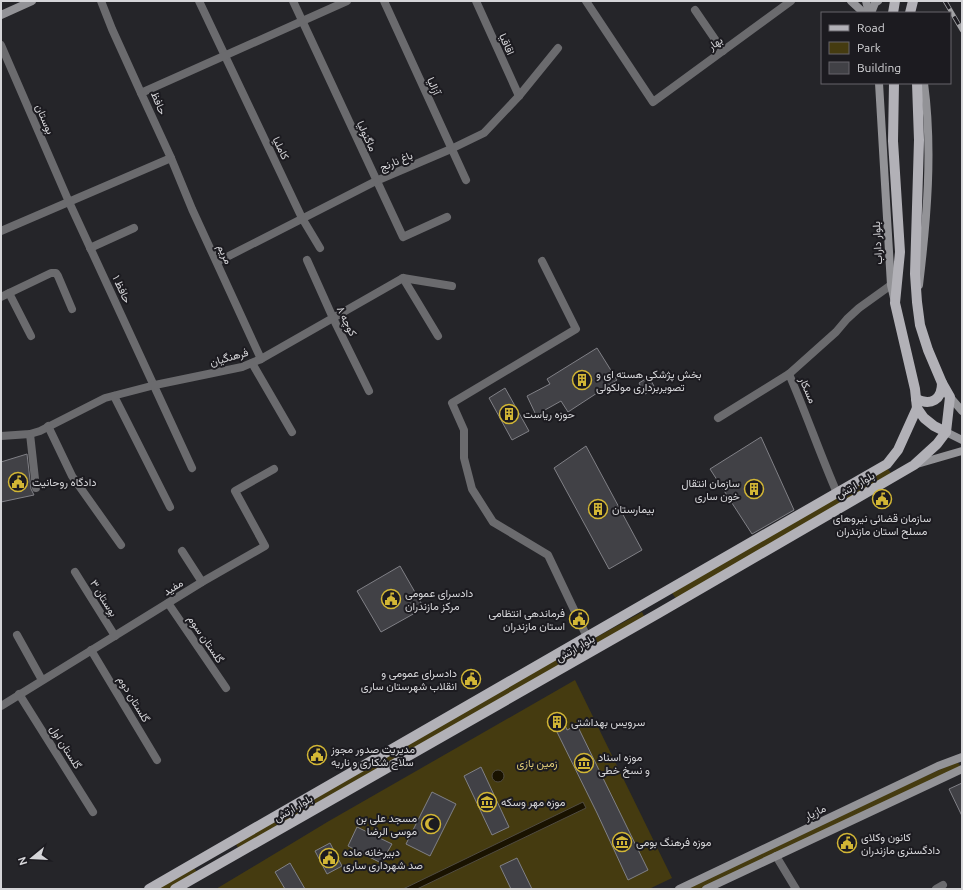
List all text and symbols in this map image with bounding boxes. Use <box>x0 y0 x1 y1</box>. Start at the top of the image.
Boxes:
legend <box>821 12 951 84</box>
text: Road <box>857 21 885 34</box>
street label: اقاقیا <box>496 31 517 57</box>
street label: بهار <box>704 34 725 54</box>
text: Park <box>857 41 881 54</box>
text: Building <box>857 61 901 74</box>
street label: آزالیا <box>424 75 444 98</box>
street label: حافظ <box>149 90 169 116</box>
street label: بوستان <box>32 102 57 136</box>
street label: ماگنولیا <box>354 119 379 154</box>
street label: کاملیا <box>269 135 292 162</box>
street label: باغ نارنج <box>378 149 415 175</box>
street label: بلوار داراب <box>870 221 885 265</box>
street label: مریم <box>213 242 235 267</box>
street label: حافظ ۱ <box>110 273 134 305</box>
street label: کوچه ۸ <box>333 304 359 339</box>
street label: فرهنگیان <box>208 346 250 369</box>
place label: بخش پژشکی هسته ای و تصویربرداری مولکولی <box>596 368 702 394</box>
building icon: بخش پژشکی هسته ای و تصویربرداری مولکولی <box>571 369 593 391</box>
street label: مسکار <box>796 374 819 405</box>
building icon: حوزه ریاست <box>498 403 520 425</box>
place label: حوزه ریاست <box>523 408 575 421</box>
street label: بلوار ارتش <box>833 469 877 502</box>
public building icon: دادگاه روحانیت <box>7 471 29 493</box>
place label: دادگاه روحانیت <box>32 476 96 489</box>
place label: سازمان انتقال خون ساری <box>682 477 740 503</box>
building icon: سازمان انتقال خون ساری <box>743 478 765 500</box>
public building icon: سازمان قضائی نیروهای مسلح استان مازندران <box>871 488 893 510</box>
building icon: بیمارستان <box>587 498 609 520</box>
place label: بیمارستان <box>612 503 655 516</box>
place label: سازمان قضائی نیروهای مسلح استان مازندران <box>833 512 931 539</box>
street label: مفید <box>161 576 186 599</box>
street label: بوستان ۳ <box>87 577 120 619</box>
place label: دادسرای عمومی مرکز مازندران <box>405 587 473 613</box>
public building icon: دادسرای عمومی مرکز مازندران <box>380 588 402 610</box>
place label: فرماندهی انتظامی استان مازندران <box>488 607 565 633</box>
public building icon: فرماندهی انتظامی استان مازندران <box>568 608 590 630</box>
street label: گلستان سوم <box>184 613 226 666</box>
street label: بلوار ارتش <box>553 632 597 665</box>
place label: دادسرای عمومی و انقلاب شهرستان ساری <box>361 667 457 693</box>
public building icon: دادسرای عمومی و انقلاب شهرستان ساری <box>460 668 482 690</box>
street label: گلستان دوم <box>114 674 152 725</box>
building icon: سرویس بهداشتی <box>546 711 568 733</box>
place label: سرویس بهداشتی <box>571 716 645 729</box>
street label: گلستان اول <box>47 723 84 772</box>
place label: مدیریت صدور مجوز سلاح شکاری و ناریه <box>330 743 415 770</box>
public building icon: مدیریت صدور مجوز سلاح شکاری و ناریه <box>306 744 328 766</box>
place label: موزه اسناد و نسخ خطی <box>598 751 650 778</box>
museum icon: موزه اسناد و نسخ خطی <box>573 752 595 774</box>
park label: زمین بازی <box>516 757 558 770</box>
museum icon: موزه مهر وسکه <box>476 791 498 813</box>
street label: بلوار ارتش <box>271 792 315 825</box>
place label: موزه مهر وسکه <box>501 796 565 809</box>
street label: مازیار <box>801 802 828 824</box>
place label: مسجد علی بن موسی الرضا <box>356 812 417 838</box>
mosque icon: مسجد علی بن موسی الرضا <box>420 813 442 835</box>
museum icon: موزه فرهنگ بومی <box>611 831 633 853</box>
place label: کانون وکلای دادگستری مازندران <box>861 831 940 857</box>
public building icon: کانون وکلای دادگستری مازندران <box>836 832 858 854</box>
place label: موزه فرهنگ بومی <box>636 836 711 849</box>
north arrow <box>12 838 52 878</box>
place label: دبیرخانه ماده صد شهرداری ساری <box>343 846 423 872</box>
public building icon: دبیرخانه ماده صد شهرداری ساری <box>318 847 340 869</box>
text: N <box>16 855 29 867</box>

